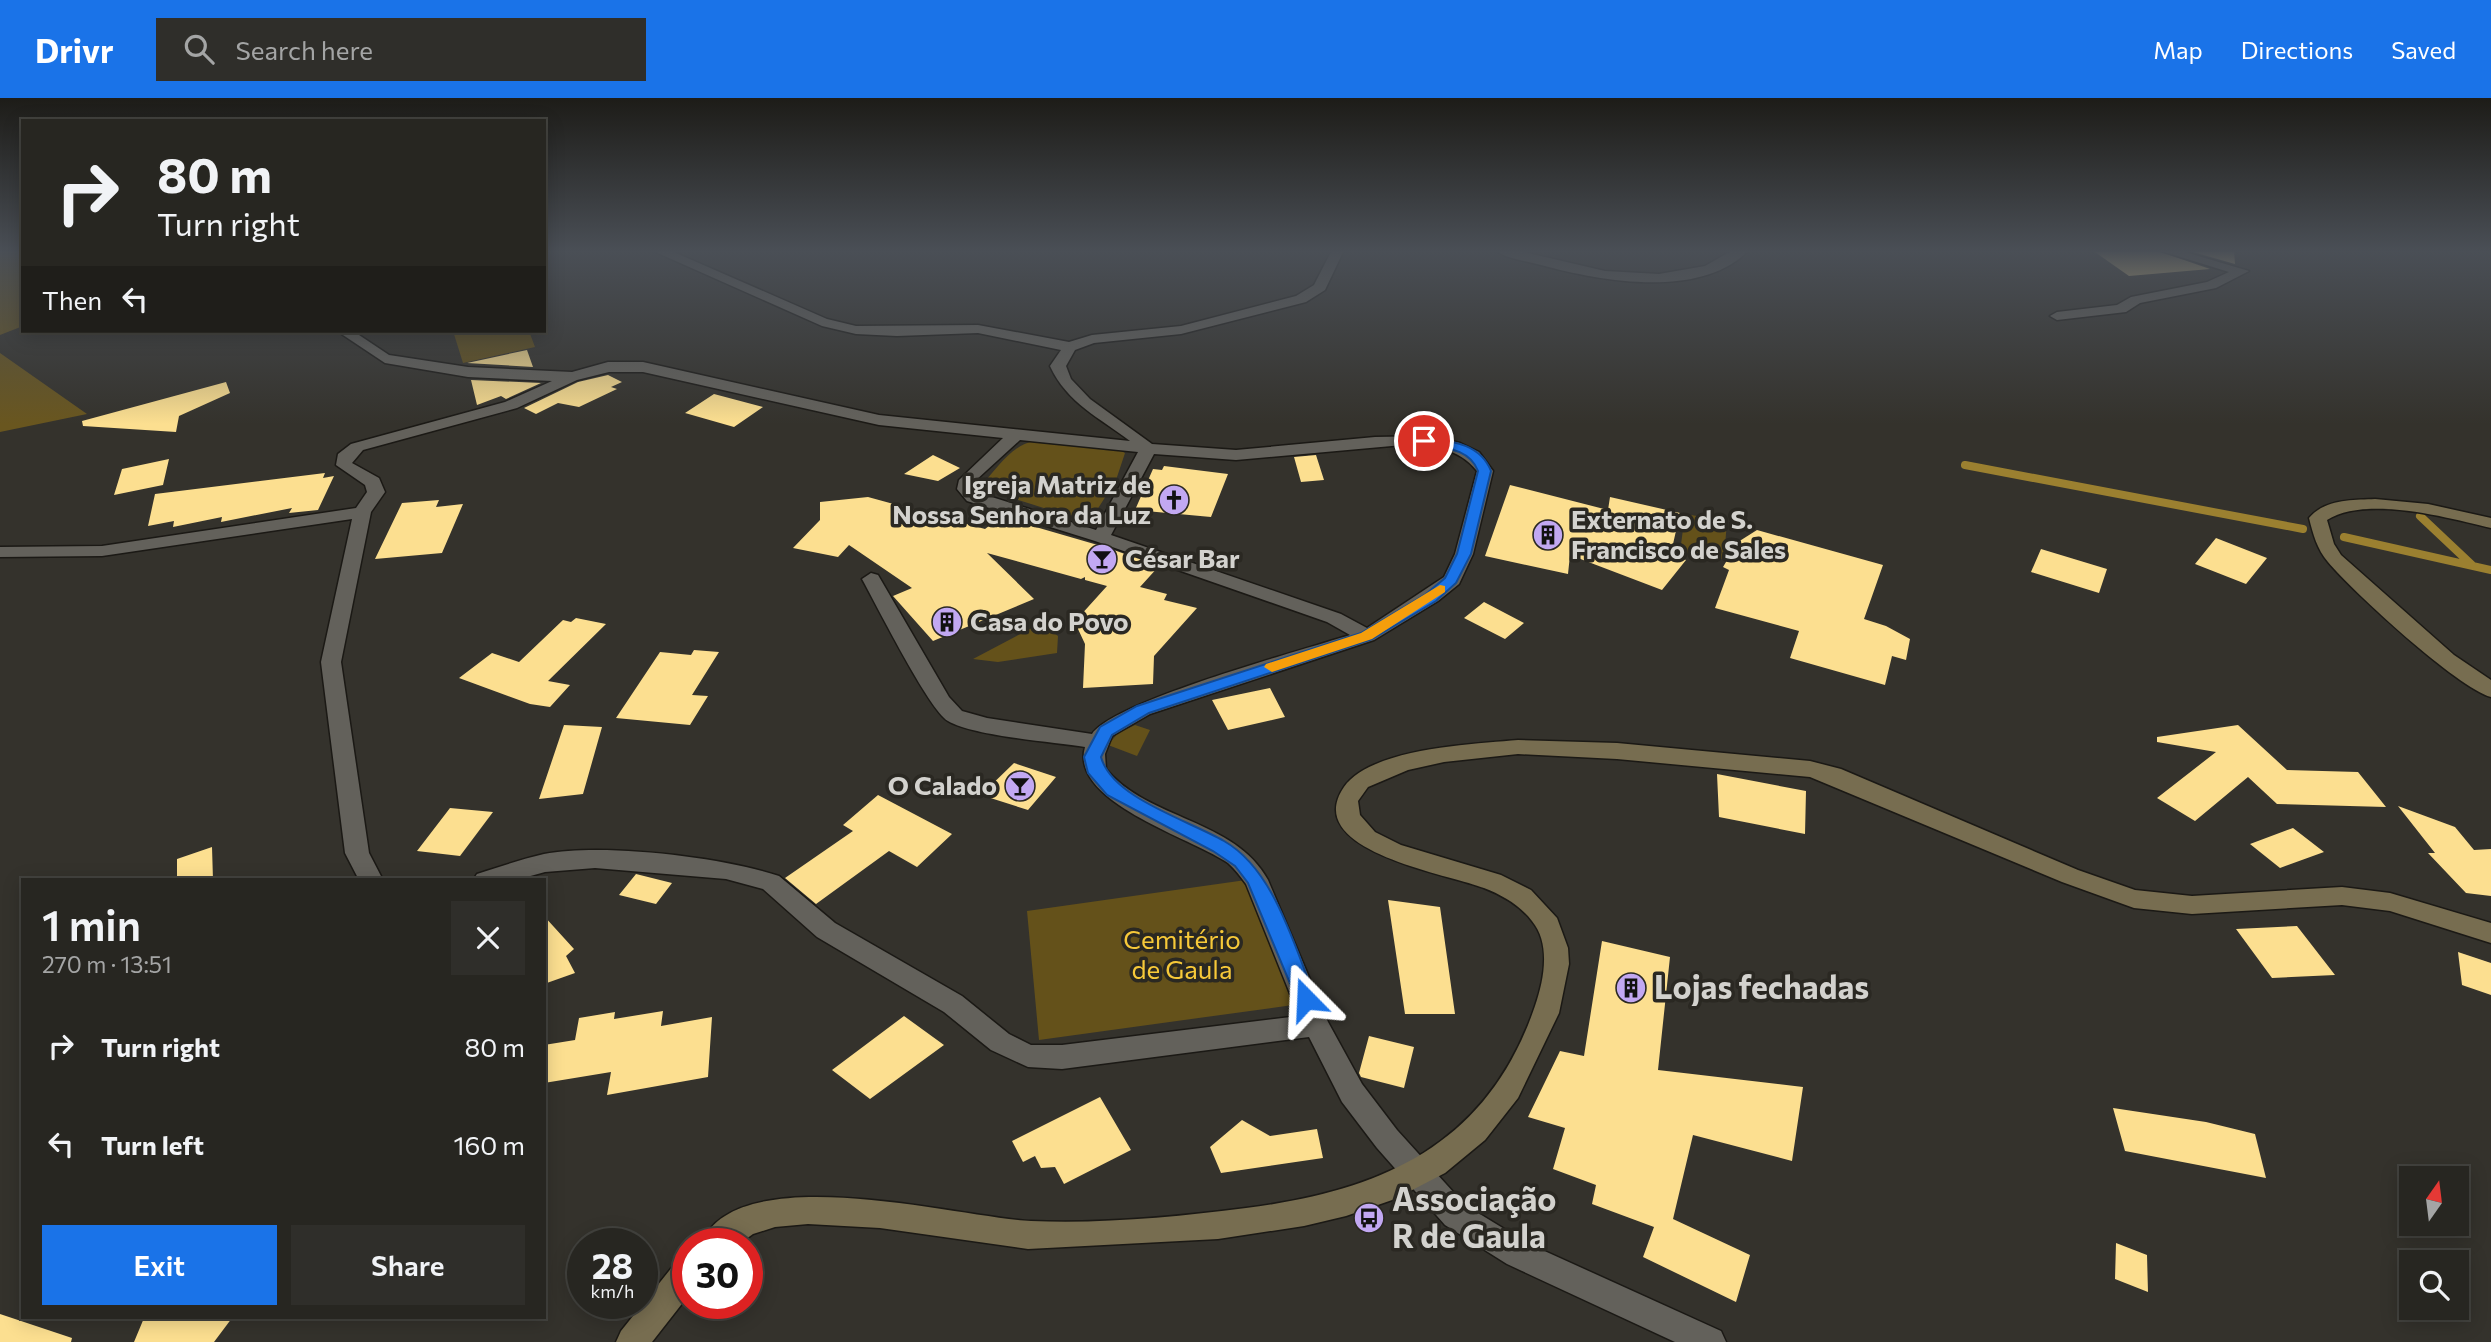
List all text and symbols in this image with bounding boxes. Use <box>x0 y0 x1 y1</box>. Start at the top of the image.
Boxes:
search box <box>156 18 646 81</box>
text: Drivr <box>35 29 114 70</box>
icon: search <box>180 30 218 68</box>
text: Search here <box>236 34 373 65</box>
text: Map <box>2153 35 2203 64</box>
text: Directions <box>2241 35 2353 64</box>
text: Saved <box>2391 35 2456 64</box>
text: 80 m <box>157 143 272 203</box>
icon: right <box>42 147 133 238</box>
text: Turn right <box>157 203 300 243</box>
icon: left <box>116 280 154 318</box>
text: Then <box>42 284 102 315</box>
pin <box>1394 411 1454 471</box>
icon: arrive <box>1405 422 1443 460</box>
place label: Igreja Matriz de Nossa Senhora da Luz <box>892 468 1151 529</box>
church icon: Igreja Matriz de Nossa Senhora da Luz <box>1157 483 1191 517</box>
place label: Externato de S. Francisco de Sales <box>1571 503 1786 564</box>
building icon: Externato de S. Francisco de Sales <box>1531 518 1565 552</box>
bar icon: César Bar <box>1085 542 1119 576</box>
place label: César Bar <box>1125 542 1240 573</box>
building icon: Casa do Povo <box>930 605 964 639</box>
place label: Casa do Povo <box>970 605 1129 636</box>
place label: O Calado <box>888 769 997 800</box>
bar icon: O Calado <box>1003 769 1037 803</box>
text: 1 min <box>42 898 141 950</box>
button: close <box>451 901 525 975</box>
park label: Cemitério de Gaula <box>1123 923 1241 984</box>
text: 270 m · 13:51 <box>42 950 172 978</box>
position arrow <box>1269 962 1343 1036</box>
place label: Lojas fechadas <box>1654 966 1869 1006</box>
building icon: Lojas fechadas <box>1614 971 1648 1005</box>
icon: right <box>42 1027 80 1065</box>
text: Turn right <box>101 1031 220 1062</box>
text: 80 m <box>465 1031 525 1062</box>
icon: left <box>42 1125 80 1163</box>
text: Turn left <box>101 1129 204 1160</box>
text: 160 m <box>453 1129 525 1160</box>
north arrow <box>2399 1166 2469 1236</box>
map controls <box>2399 1166 2469 1320</box>
place label: Associação R de Gaula <box>1392 1178 1556 1255</box>
bus stop icon: Associação R de Gaula <box>1352 1201 1386 1235</box>
button: Exit <box>42 1225 277 1305</box>
button: Share <box>291 1225 525 1305</box>
speed limit sign: 30 <box>672 1228 763 1319</box>
text: 28 <box>592 1243 633 1286</box>
button: search <box>2399 1250 2469 1320</box>
text: km/h <box>591 1280 634 1302</box>

